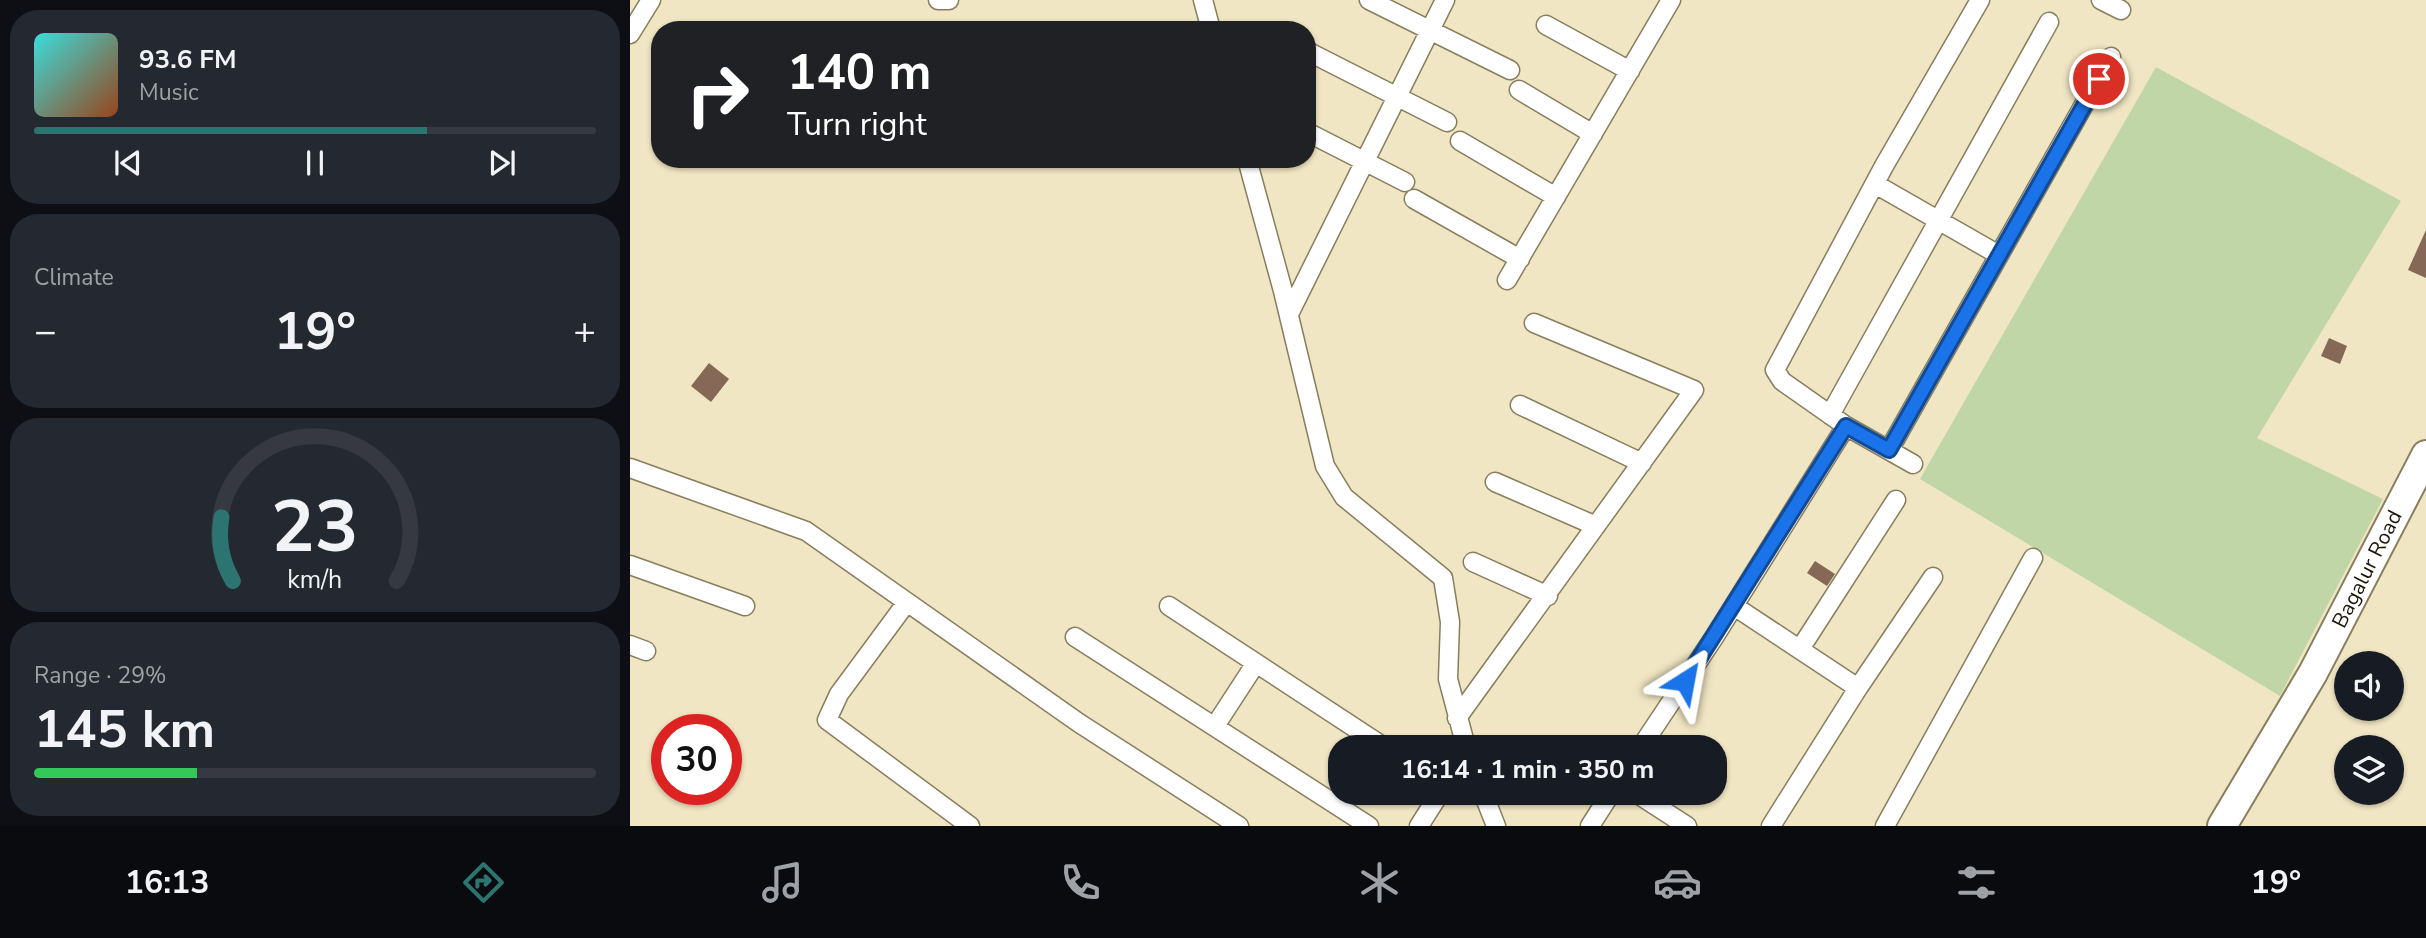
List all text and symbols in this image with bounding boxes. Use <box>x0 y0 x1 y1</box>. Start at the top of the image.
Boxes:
text: 140 m <box>787 39 931 106</box>
text: 93.6 FM <box>139 42 236 77</box>
icon: right <box>672 49 763 140</box>
pin <box>2069 49 2129 109</box>
icon: arrive <box>2080 60 2118 98</box>
text: Music <box>139 77 199 108</box>
text: Turn right <box>787 103 927 146</box>
icon: previous <box>109 144 147 182</box>
icon: pause <box>296 144 334 182</box>
icon: next <box>483 144 521 182</box>
text: Climate <box>34 262 114 293</box>
text: 19° <box>274 296 356 367</box>
text: − <box>34 306 57 357</box>
text: + <box>573 306 596 357</box>
text: 23 <box>271 477 359 577</box>
street label: Bagalur Road <box>2325 505 2409 633</box>
text: km/h <box>287 563 343 597</box>
position arrow <box>1648 644 1722 718</box>
map controls <box>2334 651 2404 805</box>
button: sound <box>2334 651 2404 721</box>
text: Range · 29% <box>34 660 166 691</box>
text: 145 km <box>34 694 215 765</box>
speed limit sign: 30 <box>651 714 742 805</box>
button: layers <box>2334 735 2404 805</box>
text: 16:14 · 1 min · 350 m <box>1401 752 1654 787</box>
icon: directions <box>459 858 508 907</box>
icon: music <box>758 858 807 907</box>
icon: phone <box>1056 858 1105 907</box>
icon: climate <box>1355 858 1404 907</box>
icon: car <box>1653 858 1702 907</box>
icon: filters <box>1952 858 2001 907</box>
text: 16:13 <box>125 861 210 904</box>
text: 19° <box>2251 861 2301 904</box>

